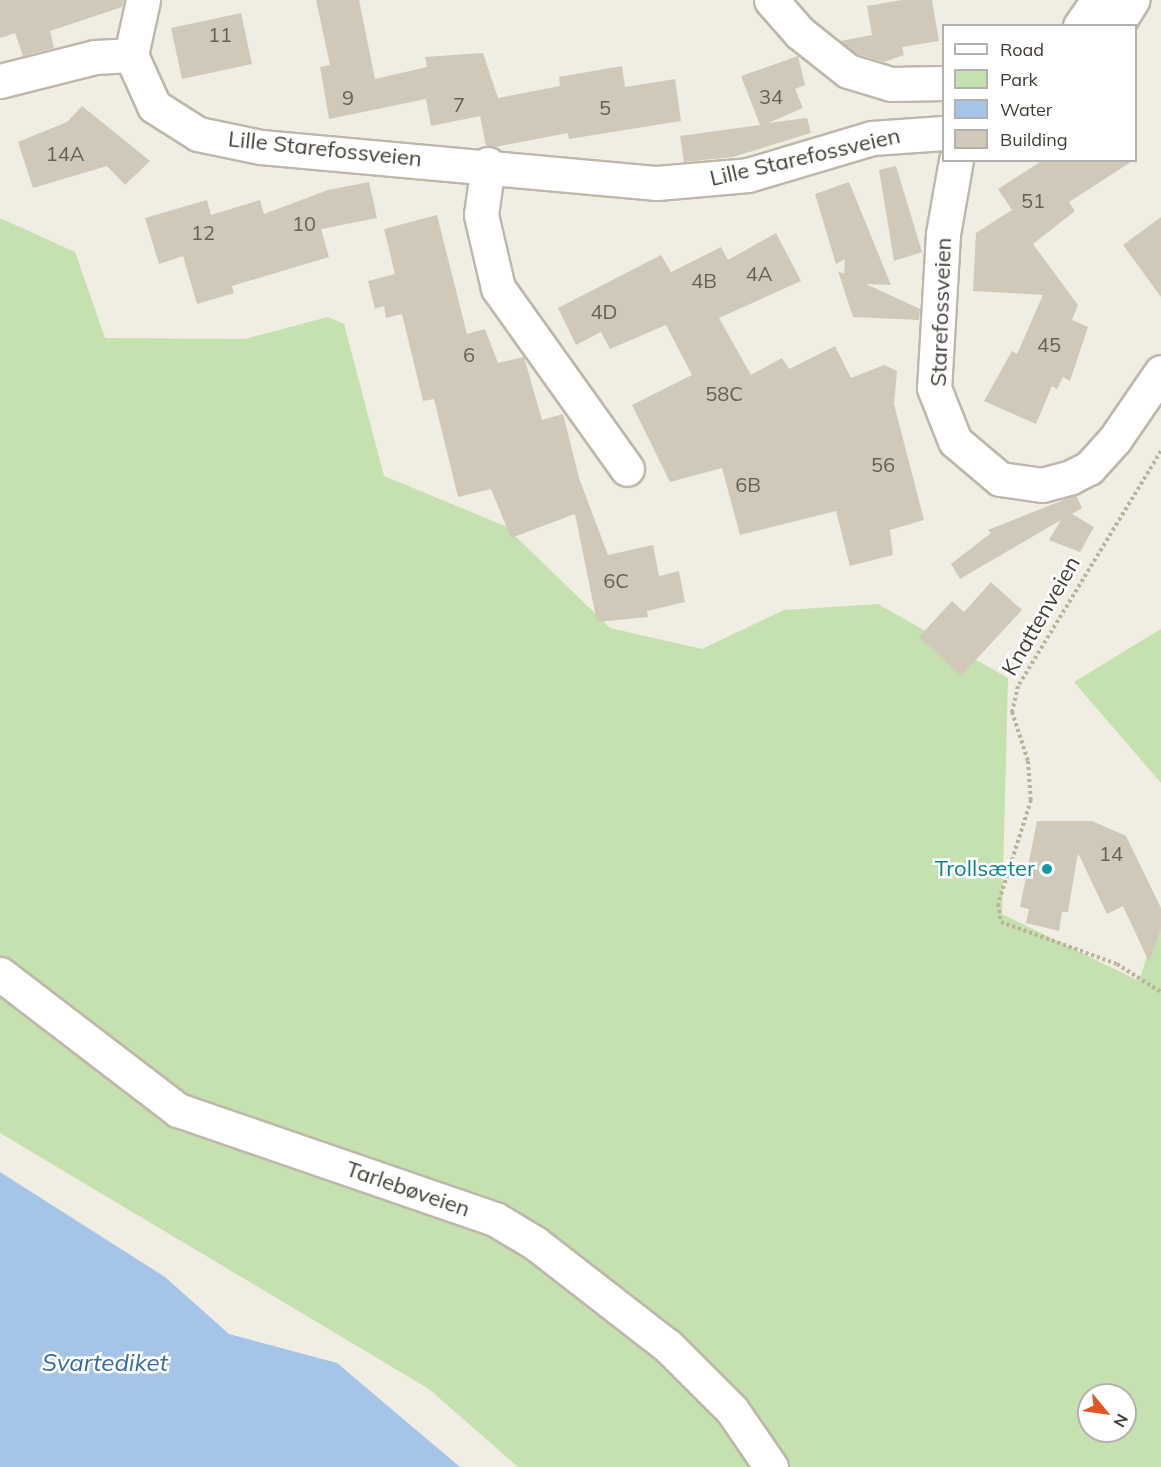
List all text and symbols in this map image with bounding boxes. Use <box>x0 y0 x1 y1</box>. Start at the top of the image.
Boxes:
house number: 11 <box>208 22 232 46</box>
legend <box>942 24 1137 162</box>
text: Road <box>1000 38 1044 61</box>
text: Park <box>1000 68 1038 91</box>
house number: 34 <box>759 84 783 108</box>
house number: 9 <box>342 85 354 109</box>
house number: 7 <box>453 92 465 116</box>
house number: 5 <box>599 95 611 119</box>
text: Water <box>1000 98 1052 121</box>
street label: Lille Starefossveien <box>707 122 903 192</box>
street label: Lille Starefossveien <box>227 126 423 172</box>
text: Building <box>1000 128 1068 151</box>
house number: 14A <box>46 141 84 165</box>
house number: 51 <box>1021 188 1045 212</box>
house number: 10 <box>292 211 316 235</box>
house number: 12 <box>191 220 215 244</box>
street label: Starefossveien <box>925 237 957 387</box>
house number: 4A <box>746 261 772 285</box>
house number: 4B <box>691 268 717 292</box>
house number: 4D <box>591 299 617 323</box>
house number: 45 <box>1037 332 1061 356</box>
house number: 6 <box>463 342 475 366</box>
house number: 58C <box>705 381 743 405</box>
house number: 56 <box>871 452 895 476</box>
house number: 6B <box>735 472 761 496</box>
street label: Knattenveien <box>996 552 1086 680</box>
house number: 6C <box>603 568 629 592</box>
house number: 14 <box>1099 841 1123 865</box>
place label: Trollsæter <box>935 856 1035 882</box>
marker: Trollsæter <box>1040 862 1054 876</box>
street label: Tarlebøveien <box>343 1155 473 1223</box>
water label: Svartediket <box>42 1349 168 1377</box>
north arrow <box>1077 1383 1137 1443</box>
text: N <box>1109 1411 1133 1431</box>

